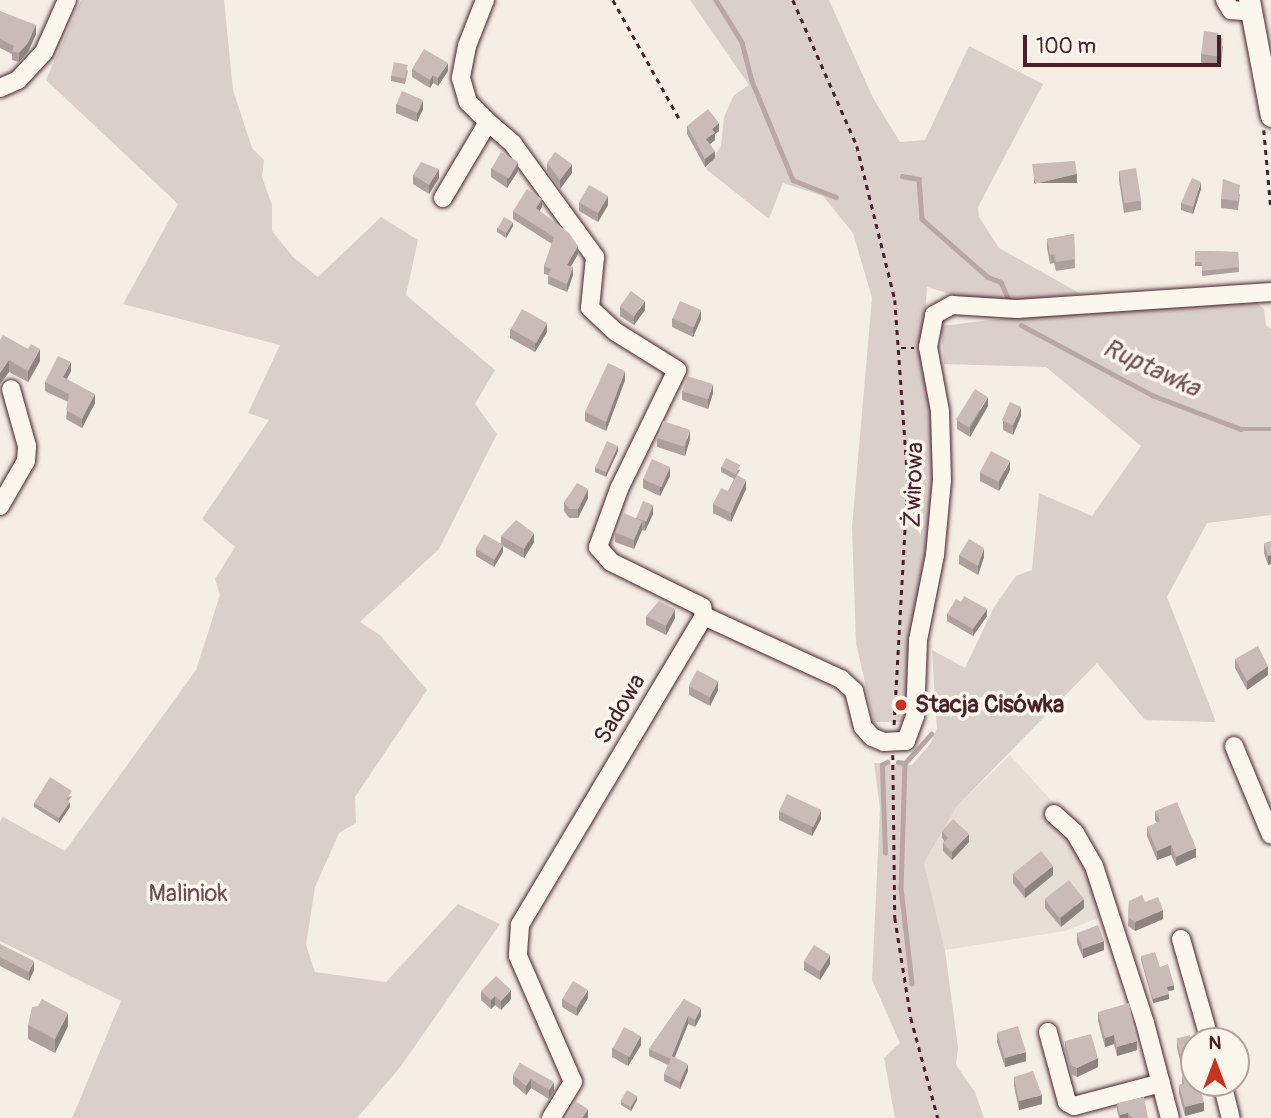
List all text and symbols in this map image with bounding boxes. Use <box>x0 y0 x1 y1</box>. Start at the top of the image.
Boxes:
scale bar <box>1026 21 1224 65</box>
text: 100 m <box>1036 33 1096 60</box>
water label: Ruptawka <box>1098 333 1204 405</box>
street label: Żwirowa <box>898 442 930 528</box>
street label: Sadowa <box>588 669 652 749</box>
place label: Stacja Cisówka <box>915 691 1064 719</box>
marker: Stacja Cisówka <box>893 697 909 713</box>
park label: Maliniok <box>149 880 227 908</box>
north arrow <box>1180 1027 1250 1097</box>
text: N <box>1209 1031 1221 1055</box>

